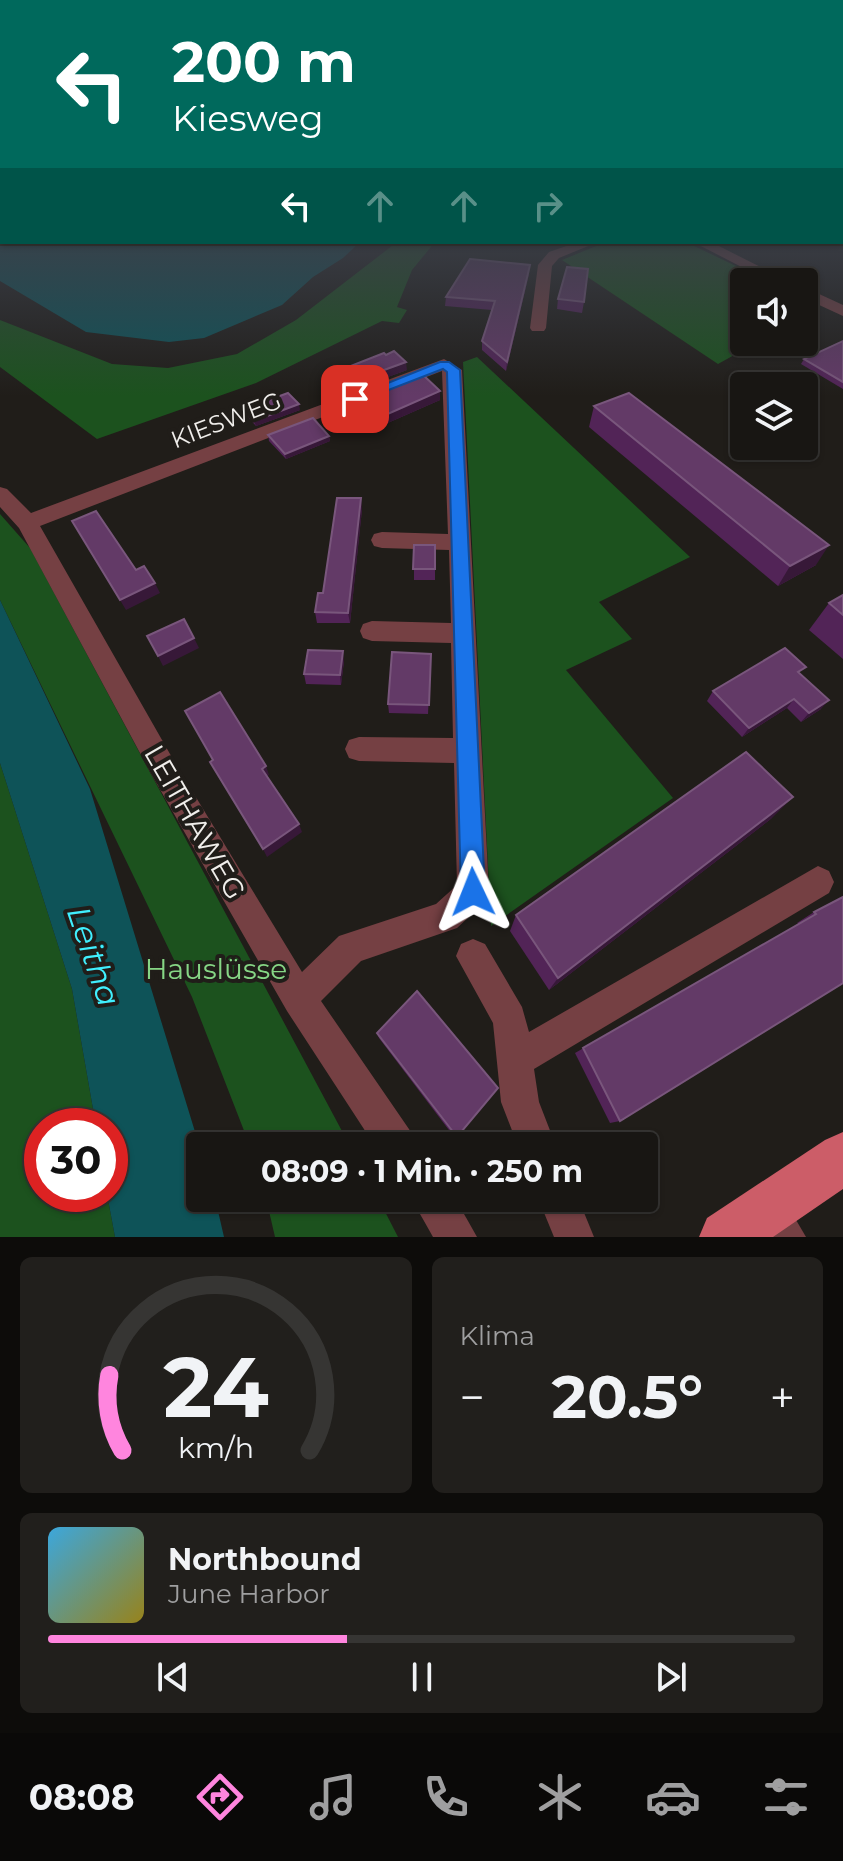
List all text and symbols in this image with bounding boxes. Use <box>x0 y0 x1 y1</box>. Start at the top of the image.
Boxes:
text: 200 m <box>172 28 356 96</box>
icon: left <box>40 32 144 136</box>
text: Kiesweg <box>172 96 324 140</box>
icon: left <box>274 184 318 228</box>
icon: ahead <box>358 184 402 228</box>
icon: ahead <box>442 184 486 228</box>
icon: right <box>526 184 570 228</box>
map controls <box>730 268 818 460</box>
button: sound <box>730 268 818 356</box>
pin <box>321 365 389 433</box>
button: layers <box>730 372 818 460</box>
icon: arrive <box>333 377 377 421</box>
street label: KIESWEG <box>167 386 285 454</box>
street label: LEITHAWEG <box>137 739 253 905</box>
position arrow <box>431 850 515 934</box>
water label: Leitha <box>59 901 129 1011</box>
park label: Hauslüsse <box>145 952 287 986</box>
speed limit sign: 30 <box>24 1108 128 1212</box>
text: 08:09 · 1 Min. · 250 m <box>261 1153 583 1190</box>
text: Klima <box>460 1320 535 1352</box>
text: 24 <box>163 1336 269 1438</box>
text: 20.5° <box>552 1360 703 1433</box>
text: − <box>460 1370 485 1424</box>
text: + <box>770 1370 795 1424</box>
text: km/h <box>178 1430 254 1465</box>
text: Northbound <box>168 1541 362 1578</box>
text: June Harbor <box>168 1578 330 1610</box>
icon: previous <box>151 1655 195 1699</box>
icon: pause <box>400 1655 444 1699</box>
icon: next <box>649 1655 693 1699</box>
icon: directions <box>192 1769 248 1825</box>
icon: music <box>305 1769 361 1825</box>
icon: phone <box>418 1769 474 1825</box>
icon: climate <box>532 1769 588 1825</box>
icon: car <box>645 1769 701 1825</box>
icon: filters <box>758 1769 814 1825</box>
text: 08:08 <box>29 1775 134 1819</box>

